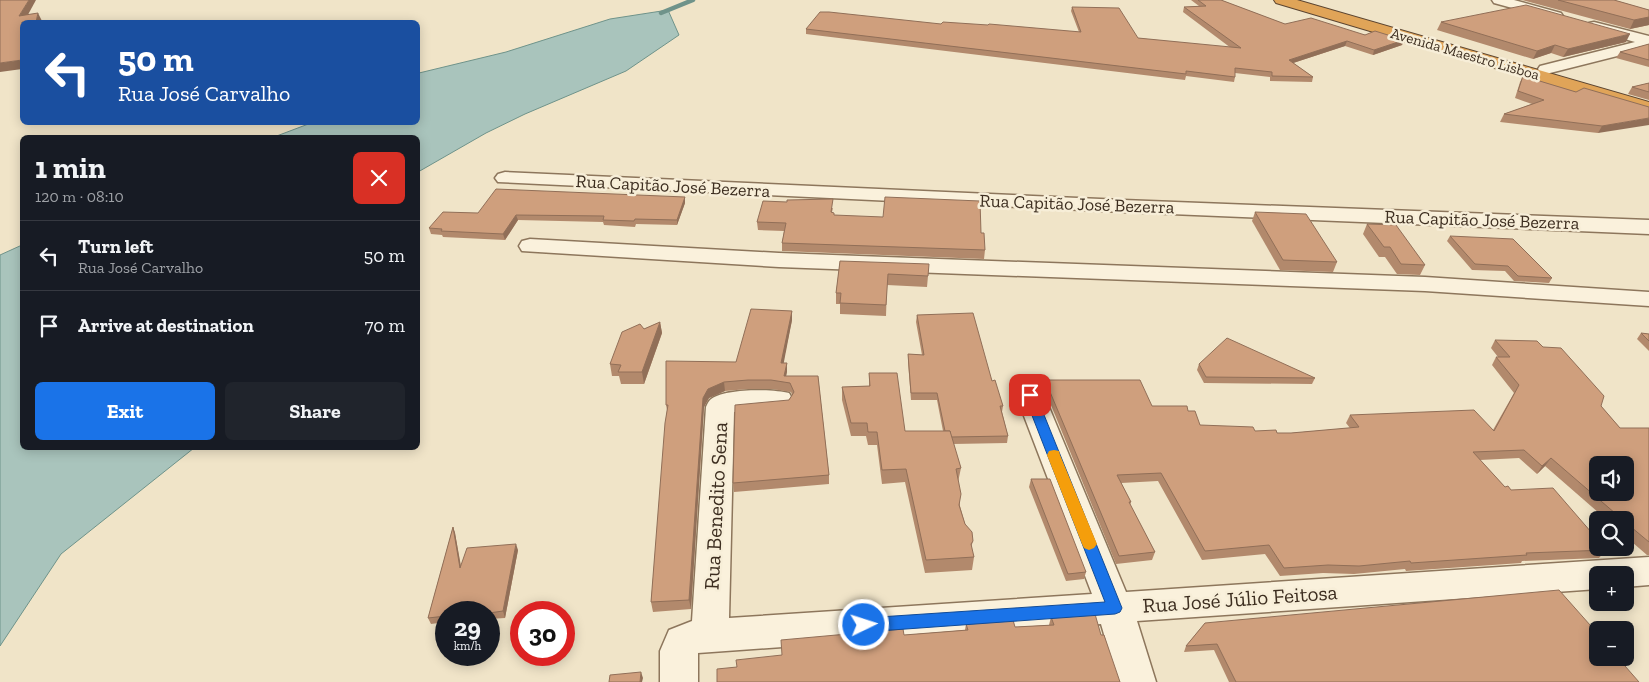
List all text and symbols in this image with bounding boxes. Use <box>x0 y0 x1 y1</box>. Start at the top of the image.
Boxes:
street label: Avenida Maestro Lisboa <box>1389 24 1541 84</box>
text: 50 m <box>118 38 194 80</box>
icon: left <box>35 40 100 105</box>
text: Rua José Carvalho <box>118 80 290 107</box>
text: 1 min <box>35 150 106 186</box>
button: close <box>353 152 405 204</box>
street label: Rua Capitão José Bezerra <box>575 170 771 202</box>
text: 120 m · 08:10 <box>35 187 124 206</box>
street label: Rua Capitão José Bezerra <box>979 190 1175 218</box>
street label: Rua Capitão José Bezerra <box>1384 206 1580 234</box>
text: Turn left <box>78 235 153 258</box>
icon: left <box>35 242 63 270</box>
text: 50 m <box>364 244 405 267</box>
text: Rua José Carvalho <box>78 258 203 277</box>
icon: arrive <box>35 312 63 340</box>
text: Arrive at destination <box>78 314 254 337</box>
text: 70 m <box>364 314 405 337</box>
pin <box>1009 374 1051 416</box>
icon: arrive <box>1016 381 1044 409</box>
button: Exit <box>35 382 215 440</box>
button: Share <box>225 382 405 440</box>
street label: Rua Benedito Sena <box>699 421 732 591</box>
map controls <box>1589 456 1634 666</box>
button: sound <box>1589 456 1634 501</box>
button: search <box>1589 511 1634 556</box>
button: + <box>1589 566 1634 611</box>
street label: Rua José Júlio Feitosa <box>1142 579 1338 618</box>
position arrow <box>837 598 889 650</box>
speed limit sign: 30 <box>510 601 575 666</box>
text: 29 <box>454 612 481 642</box>
button: − <box>1589 621 1634 666</box>
text: km/h <box>454 639 481 653</box>

